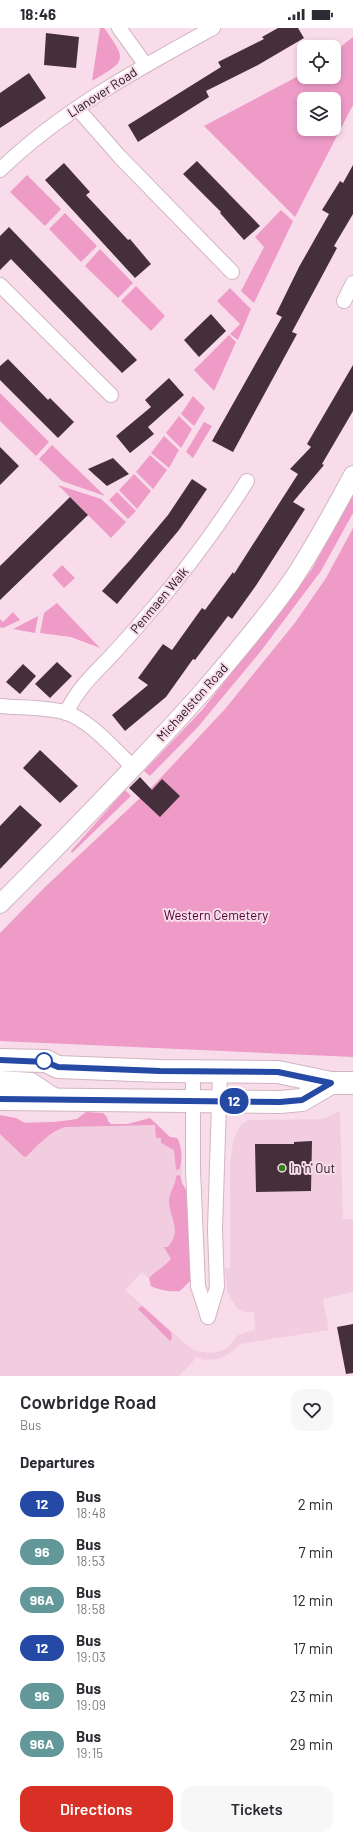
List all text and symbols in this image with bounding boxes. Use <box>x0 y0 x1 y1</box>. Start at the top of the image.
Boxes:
text: 18:46 <box>20 5 56 23</box>
map controls <box>297 40 341 136</box>
button: locate <box>297 40 341 84</box>
street label: Llanover Road <box>64 64 140 120</box>
button: layers <box>297 92 341 136</box>
street label: Penmaen Walk <box>126 563 192 637</box>
street label: Michaelston Road <box>153 660 231 744</box>
park label: Western Cemetery <box>164 907 268 923</box>
unlabelled marker <box>35 1052 53 1070</box>
line badge: 12 <box>216 1088 252 1114</box>
text: 12 <box>228 1092 240 1109</box>
place label: In 'n' Out <box>290 1160 335 1176</box>
marker: In 'n' Out <box>277 1163 287 1173</box>
button: heart <box>291 1389 333 1431</box>
text: Cowbridge Road <box>20 1390 156 1413</box>
text: Bus <box>20 1417 41 1433</box>
text: Departures <box>20 1453 95 1471</box>
text: Bus <box>76 1487 101 1505</box>
text: 12 <box>36 1495 48 1512</box>
text: 2 min <box>298 1495 333 1513</box>
text: 18:48 <box>76 1505 106 1521</box>
text: Bus <box>76 1535 101 1553</box>
text: 96 <box>35 1543 49 1560</box>
text: 7 min <box>299 1543 333 1561</box>
text: 18:53 <box>76 1553 105 1569</box>
text: Bus <box>76 1583 101 1601</box>
text: 96A <box>30 1591 54 1608</box>
text: 12 min <box>292 1591 333 1609</box>
text: 18:58 <box>76 1601 105 1617</box>
text: Bus <box>76 1631 101 1649</box>
text: 12 <box>36 1639 48 1656</box>
text: 17 min <box>293 1639 333 1657</box>
text: 19:03 <box>76 1649 106 1665</box>
text: Bus <box>76 1679 101 1697</box>
text: 96 <box>35 1687 49 1704</box>
text: 23 min <box>290 1687 333 1705</box>
text: 19:09 <box>76 1697 106 1713</box>
text: Bus <box>76 1727 101 1745</box>
text: 96A <box>30 1735 54 1752</box>
text: 29 min <box>290 1735 333 1753</box>
text: 19:15 <box>76 1745 103 1761</box>
button: Directions <box>20 1786 173 1832</box>
button: Tickets <box>181 1786 333 1832</box>

